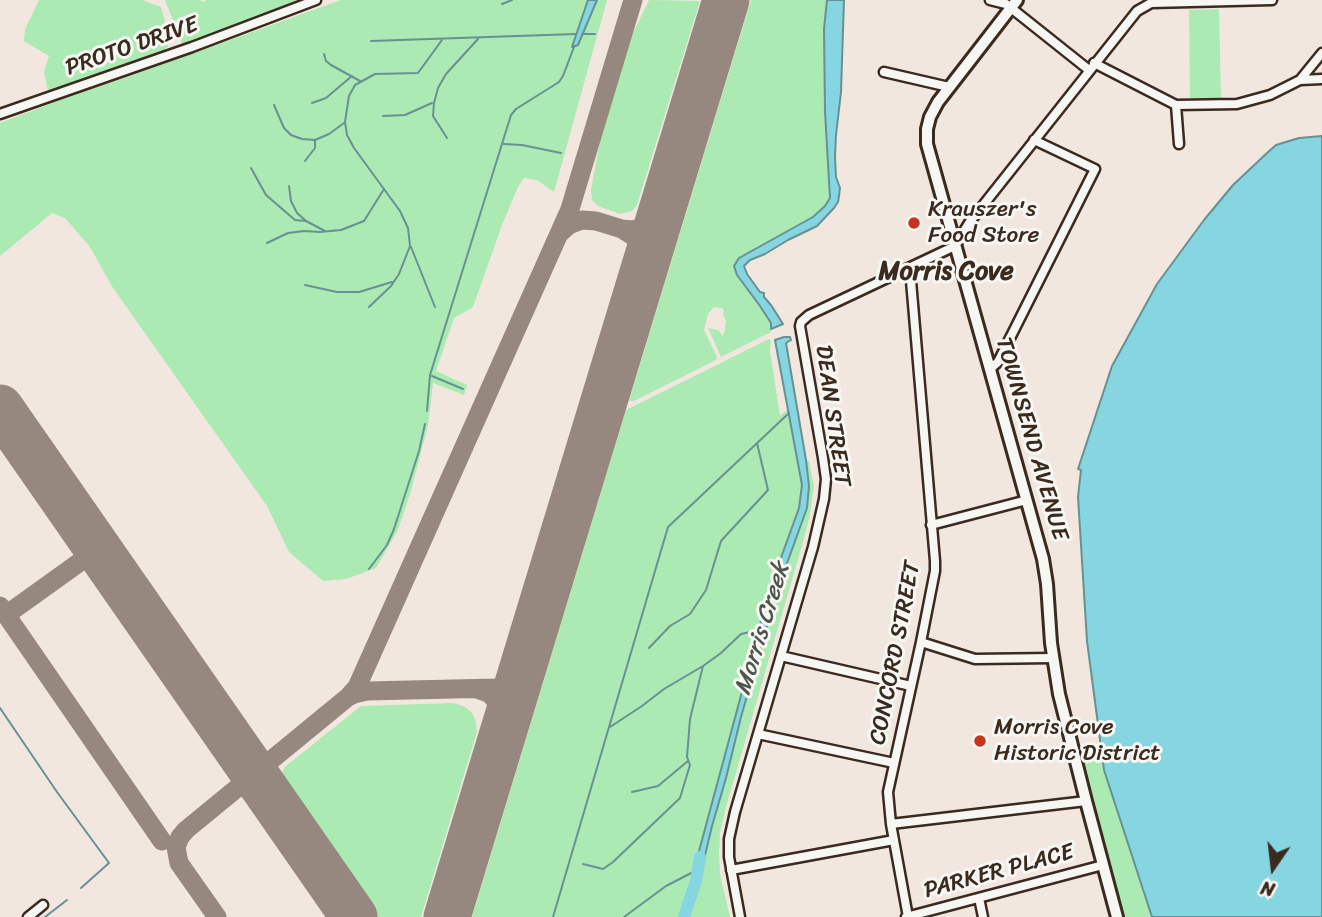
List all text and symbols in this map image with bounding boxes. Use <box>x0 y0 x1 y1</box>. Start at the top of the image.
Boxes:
street label: PROTO DRIVE <box>62 11 202 83</box>
place label: Krauszer's Food Store <box>928 196 1039 250</box>
marker: Krauszer's Food Store <box>906 215 922 231</box>
district label: Morris Cove <box>878 256 1014 288</box>
street label: TOWNSEND AVENUE <box>989 334 1073 544</box>
street label: DEAN STREET <box>808 344 856 488</box>
street label: CONCORD STREET <box>865 559 927 747</box>
water label: Morris Creek <box>729 560 797 698</box>
place label: Morris Cove Historic District <box>994 714 1160 768</box>
marker: Morris Cove Historic District <box>972 733 988 749</box>
north arrow <box>1238 833 1308 903</box>
street label: PARKER PLACE <box>921 839 1077 905</box>
text: N <box>1257 871 1278 906</box>

